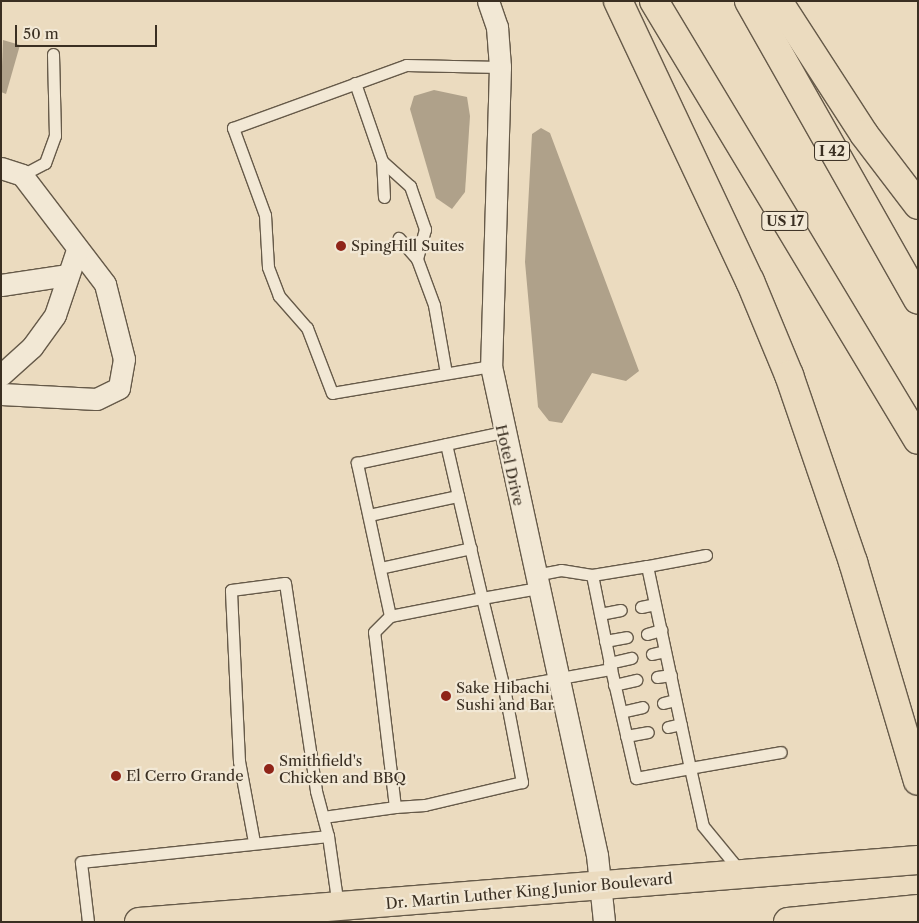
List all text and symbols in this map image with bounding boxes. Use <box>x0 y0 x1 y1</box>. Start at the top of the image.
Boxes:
scale bar <box>18 15 160 47</box>
text: 50 m <box>23 24 59 43</box>
road number: I 42 <box>813 140 851 162</box>
road number: US 17 <box>761 210 809 232</box>
place label: SpingHill Suites <box>351 237 464 255</box>
marker: SpingHill Suites <box>335 240 347 252</box>
street label: Hotel Drive <box>492 423 528 507</box>
place label: Sake Hibachi Sushi and Bar <box>456 678 554 713</box>
marker: Sake Hibachi Sushi and Bar <box>440 690 452 702</box>
place label: Smithfield's Chicken and BBQ <box>279 751 406 786</box>
marker: Smithfield's Chicken and BBQ <box>263 763 275 775</box>
place label: El Cerro Grande <box>126 767 244 785</box>
marker: El Cerro Grande <box>110 770 122 782</box>
street label: Dr. Martin Luther King Junior Boulevard <box>384 869 674 913</box>

